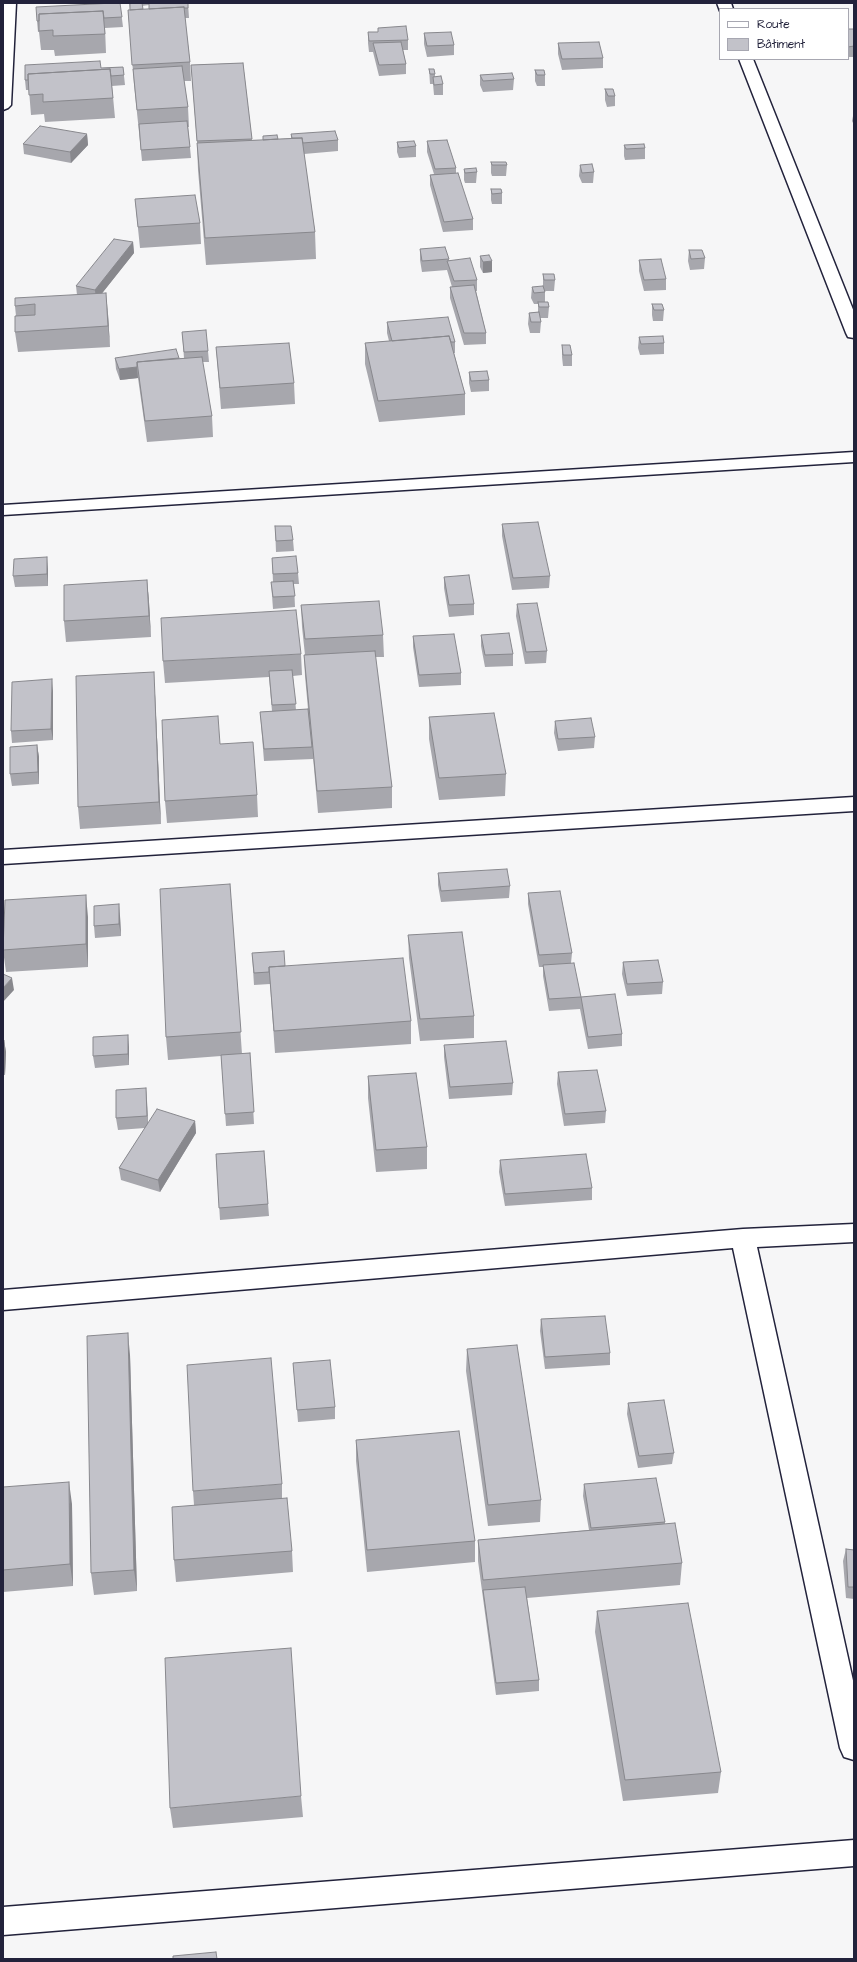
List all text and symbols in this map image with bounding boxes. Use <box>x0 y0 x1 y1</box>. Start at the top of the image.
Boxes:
legend <box>719 8 849 60</box>
text: Route <box>757 16 790 33</box>
text: Bâtiment <box>757 36 805 53</box>

